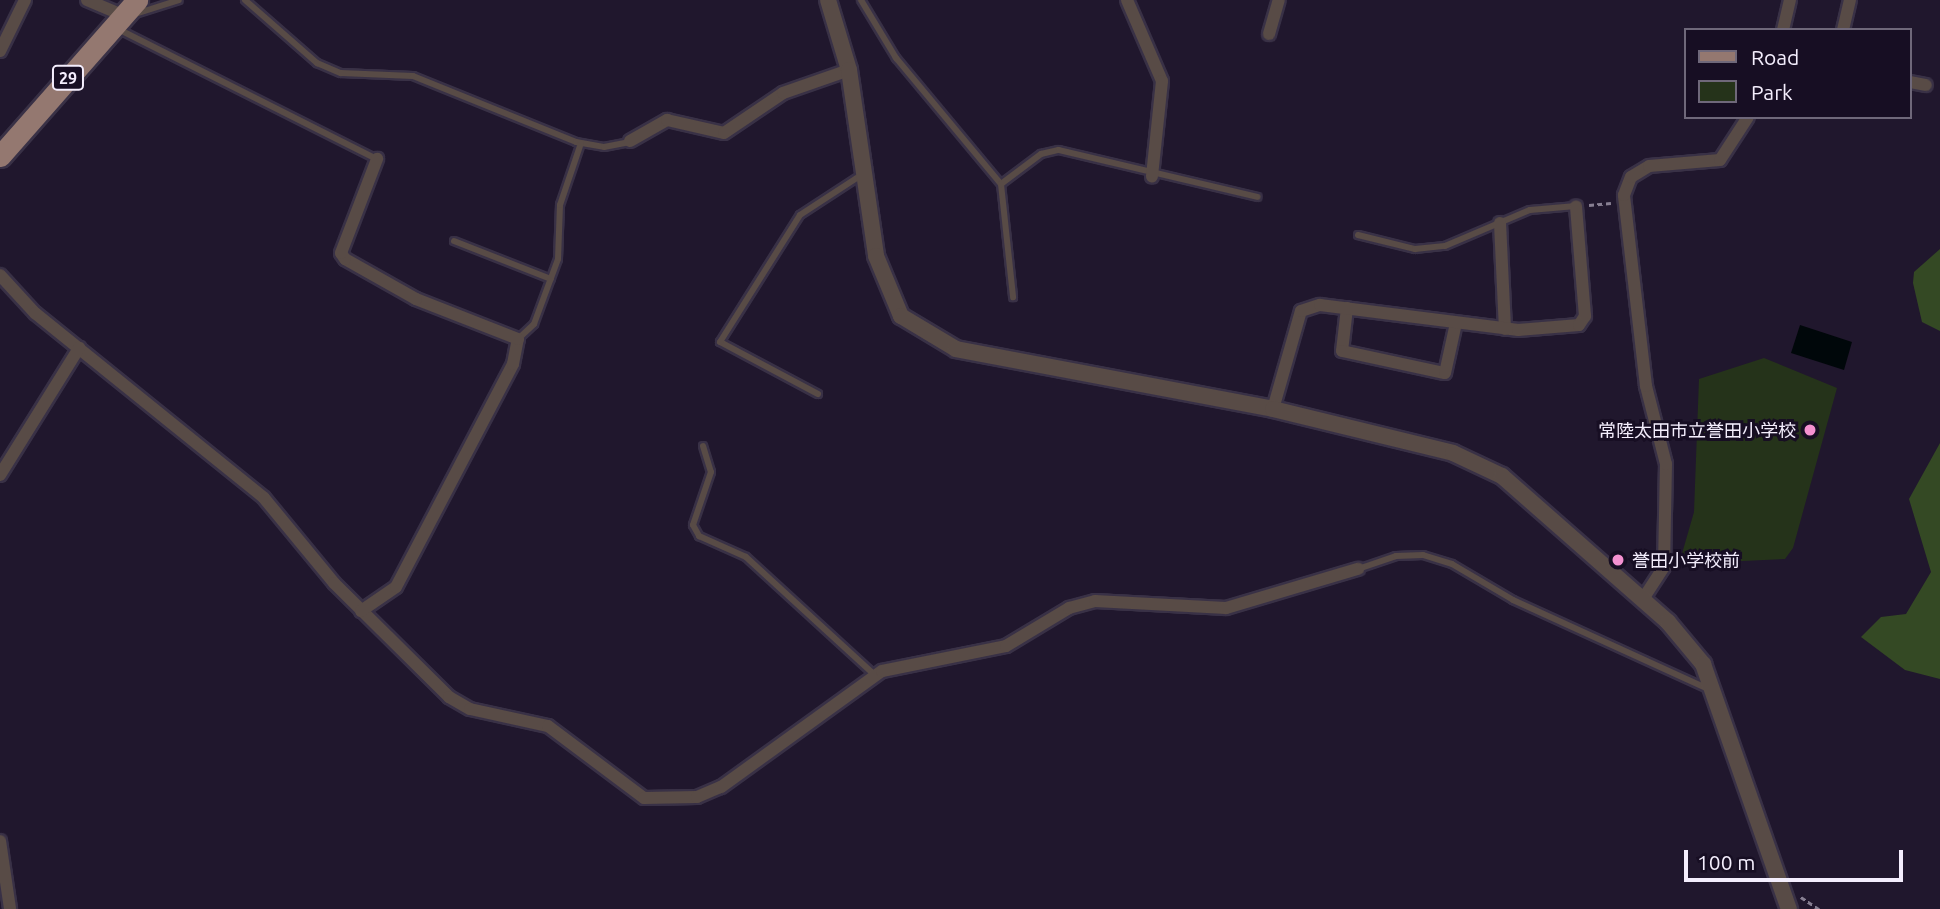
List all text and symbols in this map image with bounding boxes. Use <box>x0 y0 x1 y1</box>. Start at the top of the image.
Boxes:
legend <box>1685 28 1912 119</box>
text: Road <box>1751 45 1799 69</box>
road number: 29 <box>50 66 86 90</box>
text: Park <box>1751 80 1793 104</box>
place label: 常陸太田市立誉田小学校 <box>1598 419 1796 441</box>
marker: 常陸太田市立誉田小学校 <box>1802 422 1818 438</box>
place label: 誉田小学校前 <box>1632 549 1740 571</box>
marker: 誉田小学校前 <box>1610 552 1626 568</box>
scale bar <box>1688 836 1907 880</box>
text: 100 m <box>1697 850 1755 874</box>

